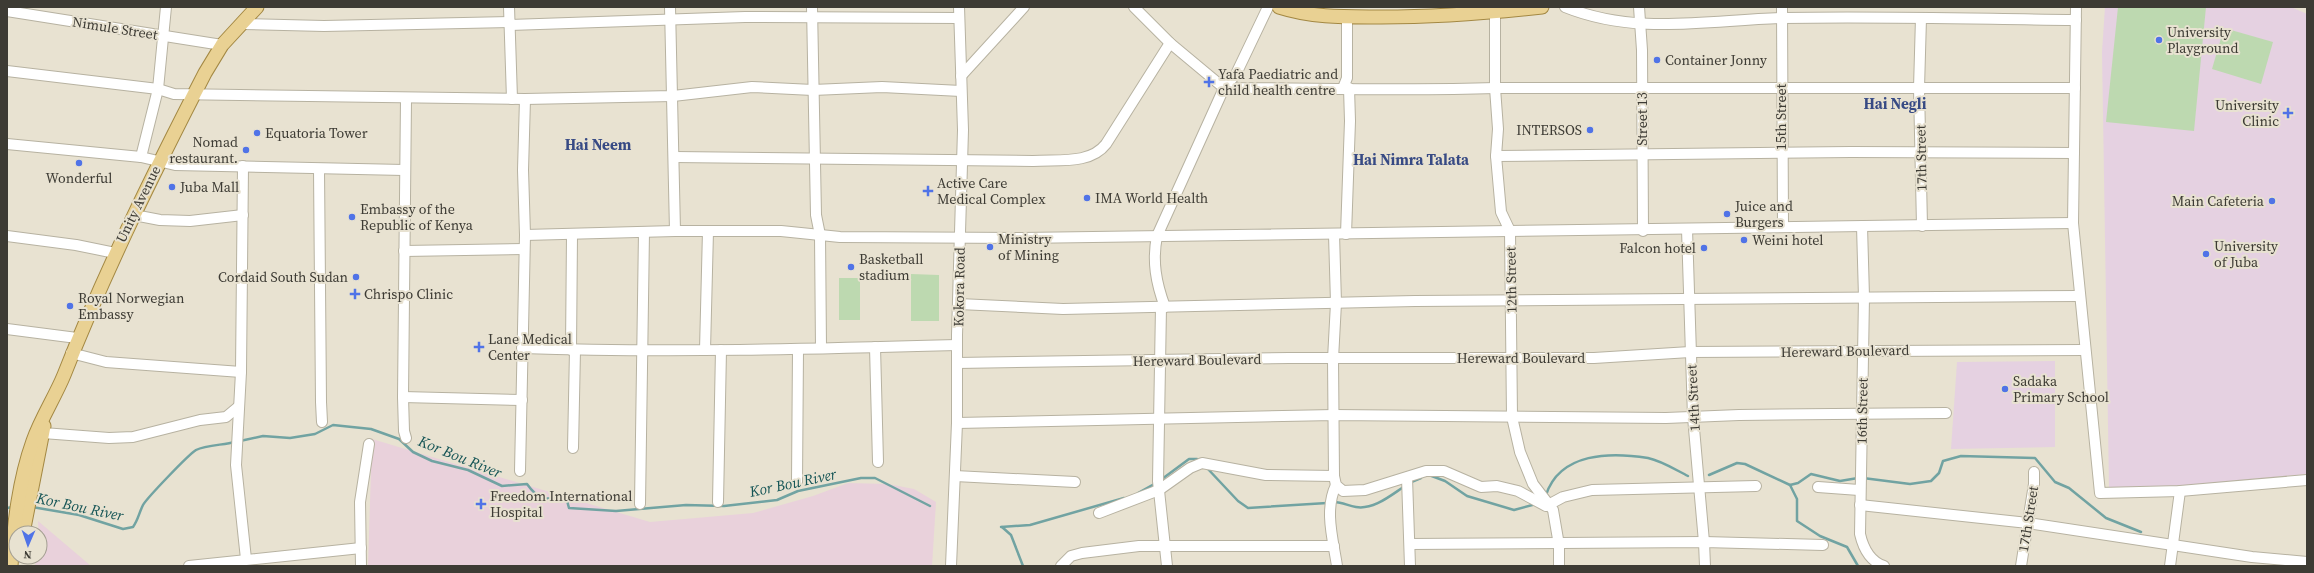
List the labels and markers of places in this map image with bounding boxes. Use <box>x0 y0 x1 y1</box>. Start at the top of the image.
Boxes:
place label: University Playground <box>2167 22 2238 58</box>
marker: University Playground <box>2154 35 2164 45</box>
place label: Container Jonny <box>1665 50 1768 70</box>
marker: Container Jonny <box>1652 55 1662 65</box>
place label: Yafa Paediatric and child health centre <box>1218 64 1338 100</box>
marker: Yafa Paediatric and child health centre <box>1203 76 1215 88</box>
place label: University Clinic <box>2215 95 2280 131</box>
marker: University Clinic <box>2282 107 2294 119</box>
place label: INTERSOS <box>1516 120 1582 140</box>
place label: Equatoria Tower <box>265 123 368 143</box>
marker: INTERSOS <box>1585 125 1595 135</box>
marker: Equatoria Tower <box>252 128 262 138</box>
place label: Nomad restaurant. <box>169 132 238 168</box>
marker: Nomad restaurant. <box>241 145 251 155</box>
marker: Wonderful <box>74 158 84 168</box>
place label: Wonderful <box>46 168 112 188</box>
place label: Active Care Medical Complex <box>937 173 1046 209</box>
place label: Juba Mall <box>179 177 239 197</box>
marker: Juba Mall <box>167 182 177 192</box>
marker: Active Care Medical Complex <box>922 185 934 197</box>
place label: IMA World Health <box>1095 188 1208 208</box>
place label: Main Cafeteria <box>2172 191 2265 211</box>
marker: IMA World Health <box>1082 193 1092 203</box>
place label: Juice and Burgers <box>1734 196 1793 232</box>
marker: Main Cafeteria <box>2267 196 2277 206</box>
place label: Embassy of the Republic of Kenya <box>360 199 474 235</box>
marker: Juice and Burgers <box>1722 209 1732 219</box>
marker: Embassy of the Republic of Kenya <box>347 212 357 222</box>
place label: Ministry of Mining <box>998 229 1059 265</box>
place label: Weini hotel <box>1752 230 1823 250</box>
marker: Weini hotel <box>1739 235 1749 245</box>
place label: University of Juba <box>2214 236 2279 272</box>
place label: Falcon hotel <box>1619 238 1696 258</box>
marker: Ministry of Mining <box>985 242 995 252</box>
marker: Falcon hotel <box>1699 243 1709 253</box>
place label: Basketball stadium <box>859 249 923 285</box>
marker: University of Juba <box>2201 249 2211 259</box>
marker: Basketball stadium <box>846 262 856 272</box>
place label: Cordaid South Sudan <box>218 267 349 287</box>
marker: Cordaid South Sudan <box>351 272 361 282</box>
place label: Chrispo Clinic <box>364 284 453 304</box>
place label: Royal Norwegian Embassy <box>78 288 185 324</box>
marker: Chrispo Clinic <box>349 288 361 300</box>
marker: Royal Norwegian Embassy <box>65 301 75 311</box>
place label: Lane Medical Center <box>488 329 572 365</box>
marker: Lane Medical Center <box>473 341 485 353</box>
place label: Sadaka Primary School <box>2013 371 2109 407</box>
marker: Sadaka Primary School <box>2000 384 2010 394</box>
place label: Freedom International Hospital <box>490 486 632 522</box>
marker: Freedom International Hospital <box>475 498 487 510</box>

